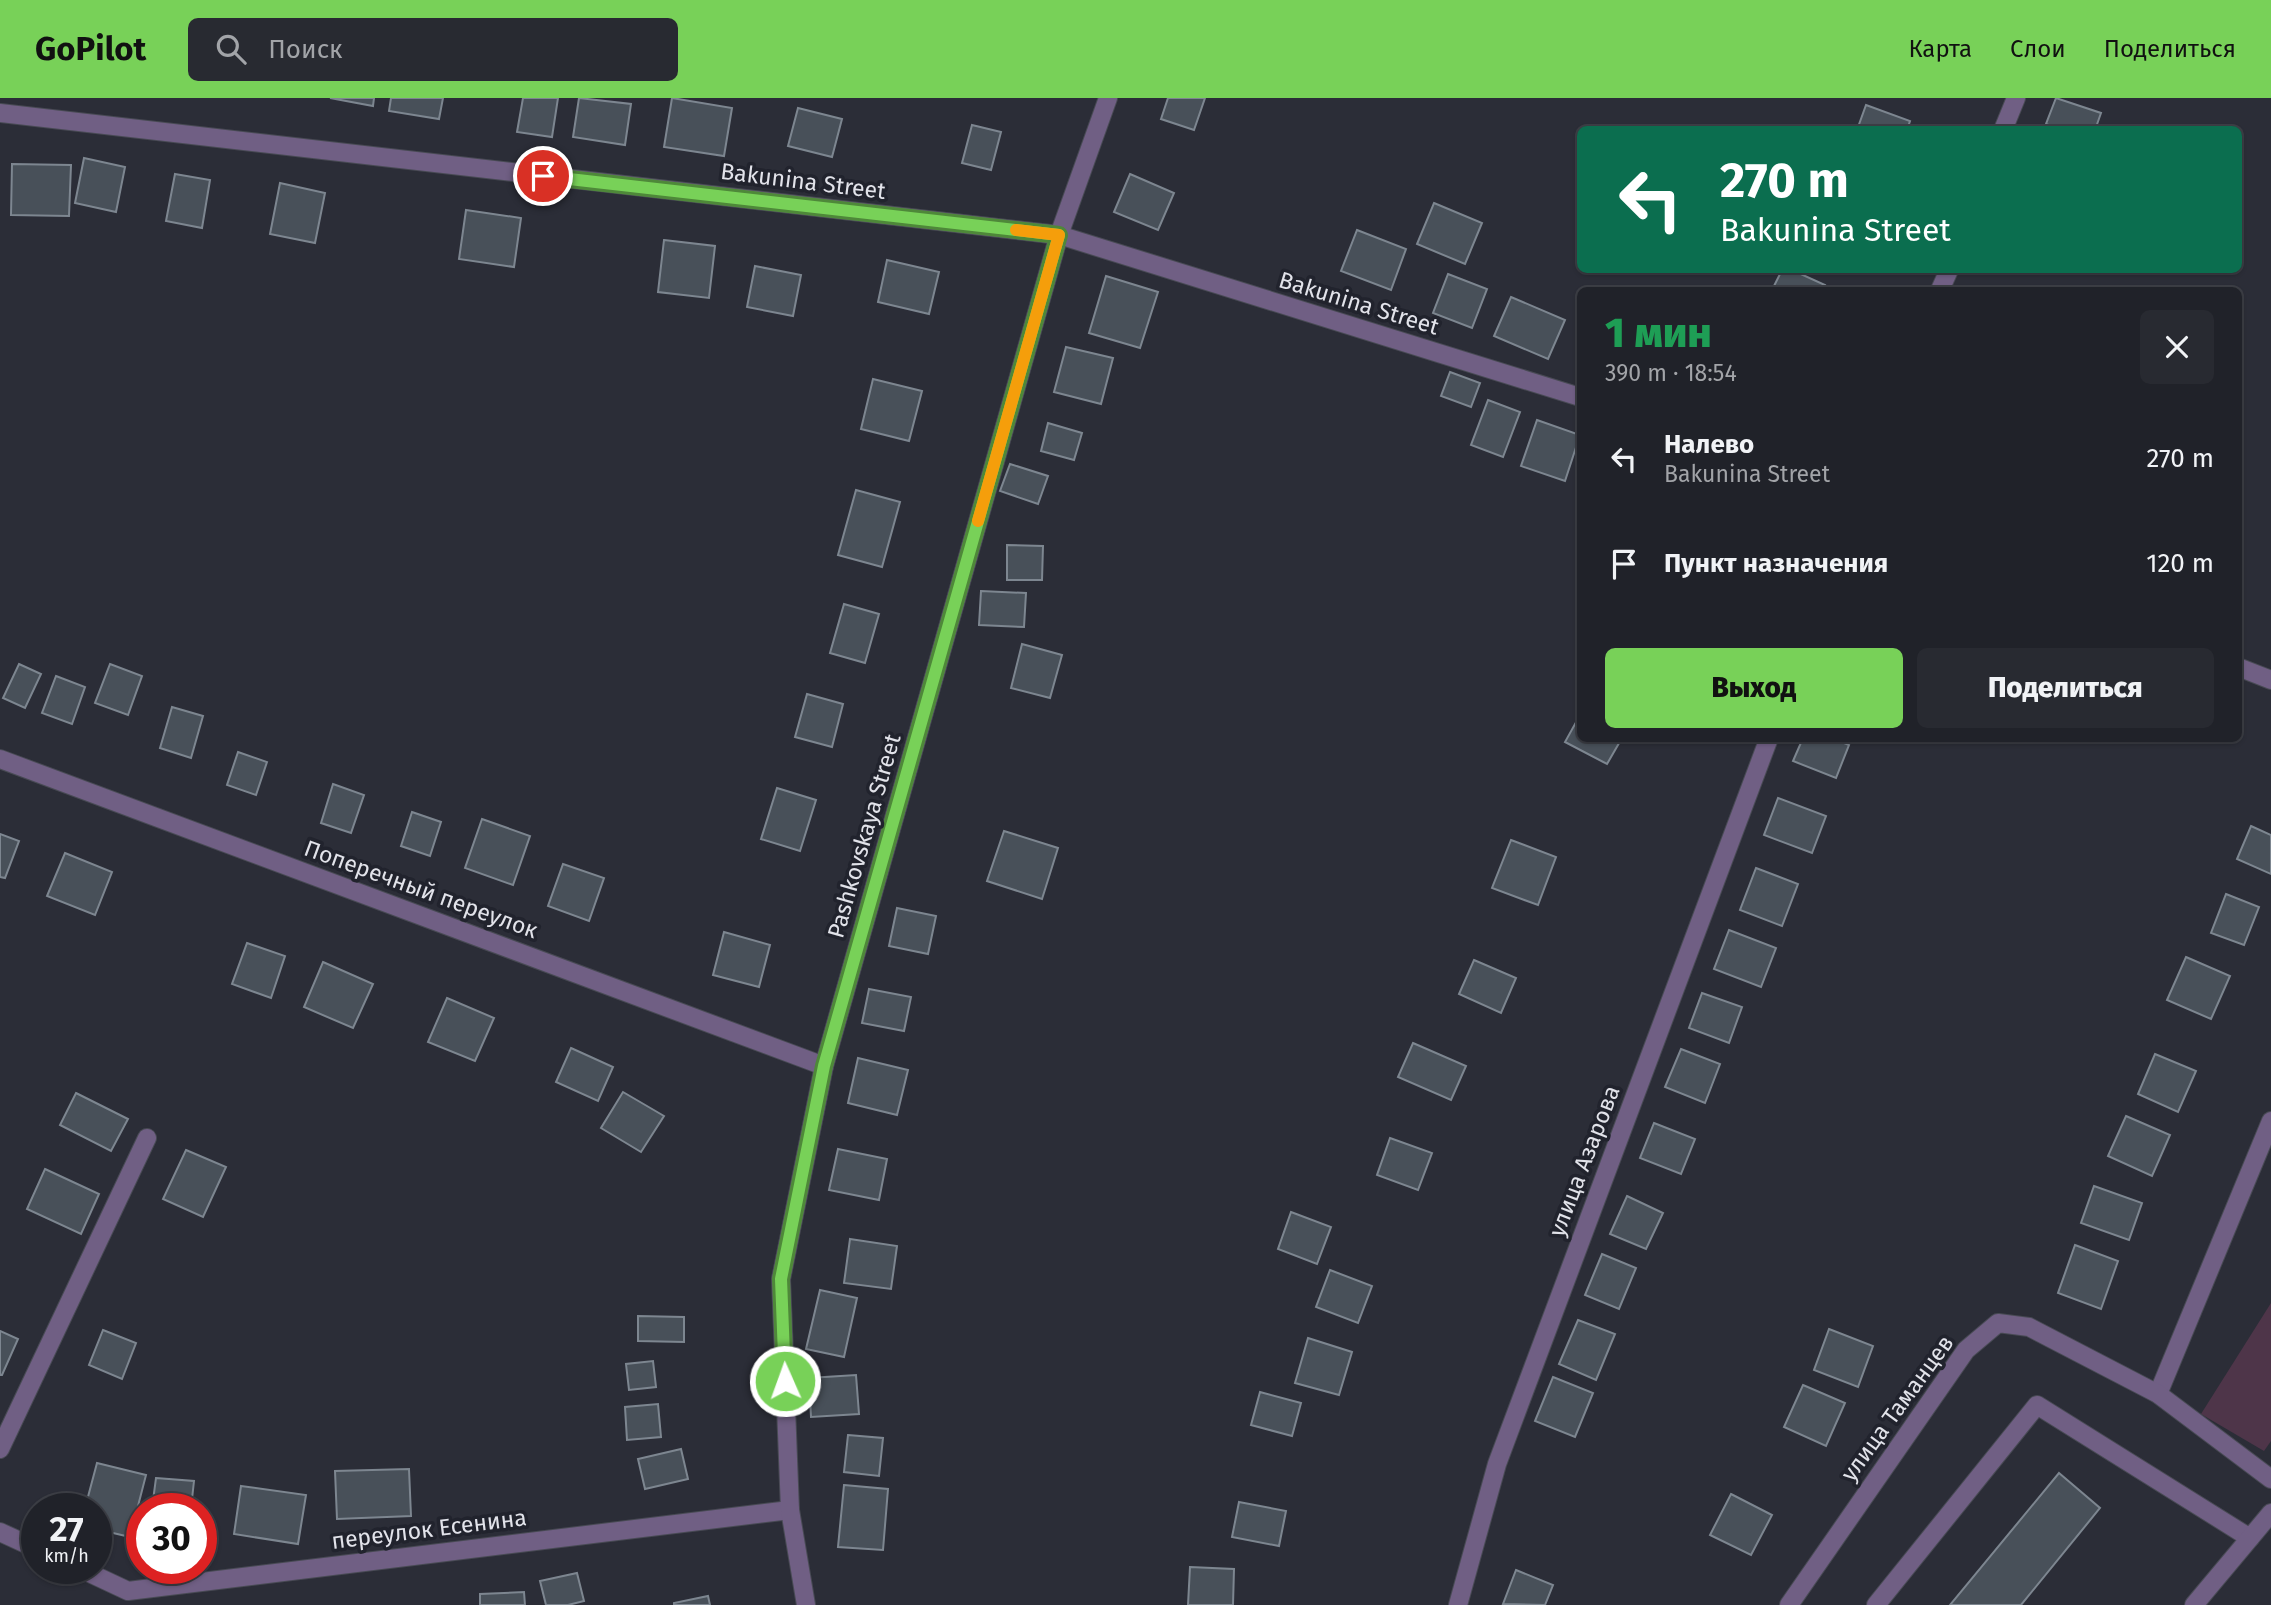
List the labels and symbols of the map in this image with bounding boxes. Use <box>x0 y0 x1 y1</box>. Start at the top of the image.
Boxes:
pin <box>513 146 573 206</box>
street label: Bakunina Street <box>719 157 888 205</box>
street label: Bakunina Street <box>1276 265 1443 341</box>
street label: Pashkovskaya Street <box>821 730 907 941</box>
street label: Поперечный переулок <box>301 834 542 944</box>
street label: улица Азарова <box>1542 1082 1626 1240</box>
street label: улица Таманцев <box>1835 1329 1959 1487</box>
position arrow <box>748 1344 822 1418</box>
speed limit sign: 30 <box>126 1493 217 1584</box>
street label: переулок Есенина <box>330 1503 528 1555</box>

